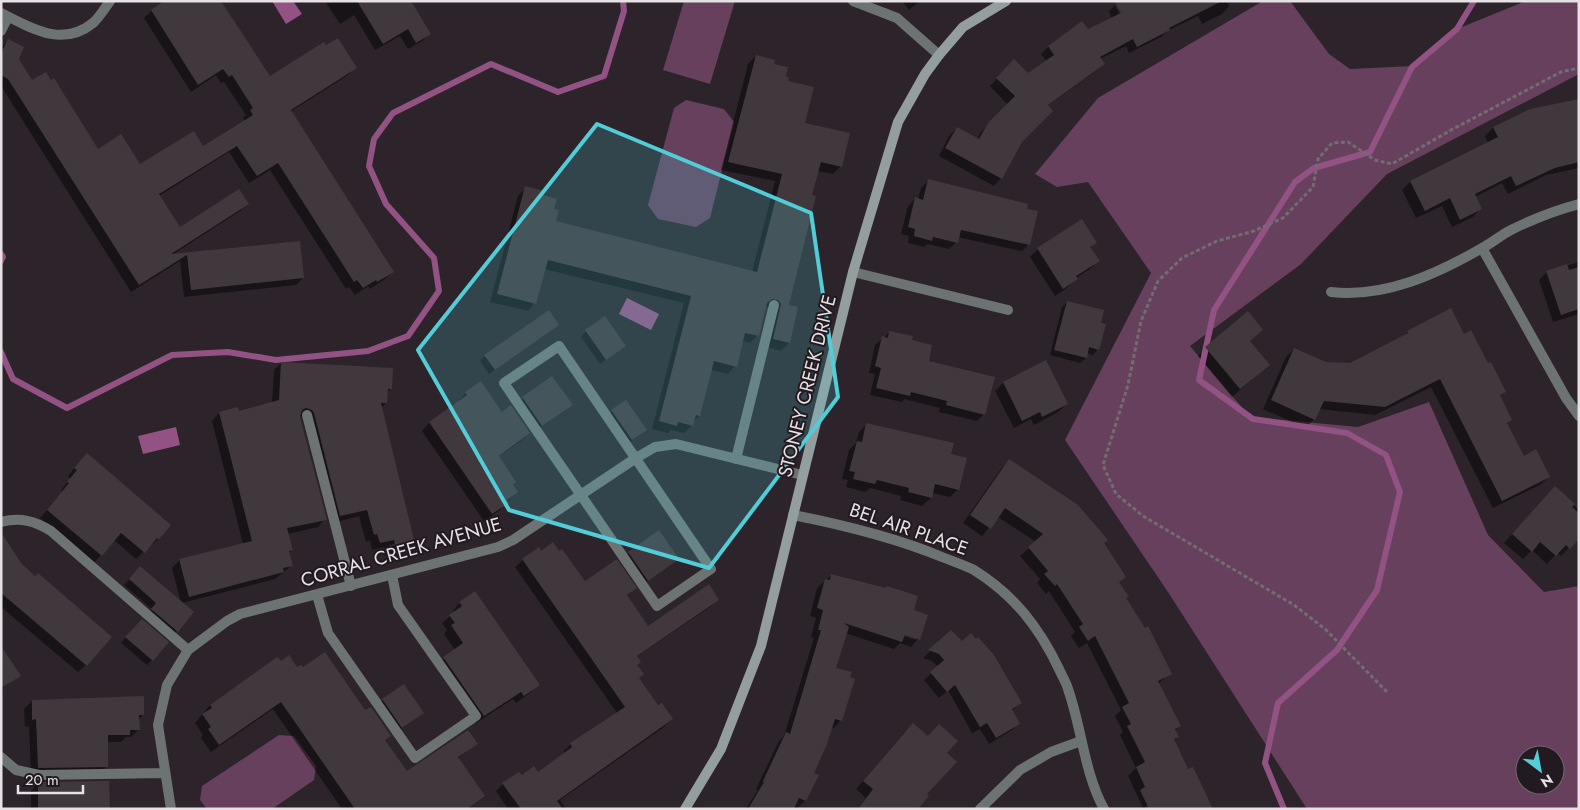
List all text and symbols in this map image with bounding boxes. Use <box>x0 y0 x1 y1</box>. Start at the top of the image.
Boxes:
street label: STONEY CREEK DRIVE <box>771 292 843 480</box>
street label: BEL AIR PLACE <box>846 496 972 562</box>
street label: CORRAL CREEK AVENUE <box>297 510 505 594</box>
north arrow <box>1515 745 1565 795</box>
scale bar <box>18 762 82 794</box>
text: 20 m <box>25 769 59 791</box>
text: N <box>1537 770 1557 792</box>

